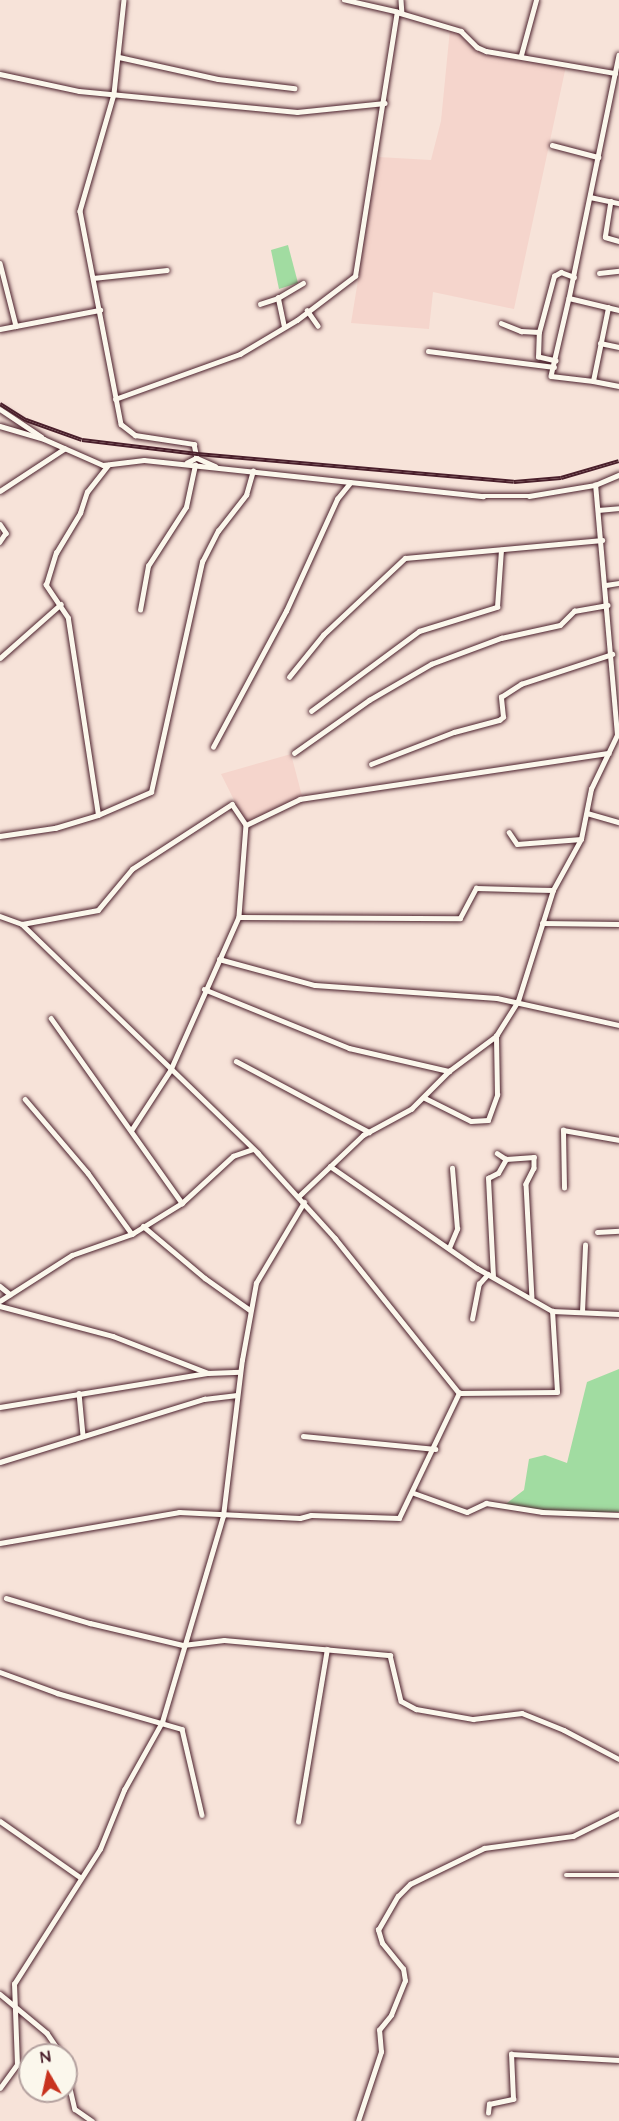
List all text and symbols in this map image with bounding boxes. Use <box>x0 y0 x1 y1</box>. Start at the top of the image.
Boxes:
north arrow <box>18 2043 78 2103</box>
text: N <box>39 2046 52 2069</box>

